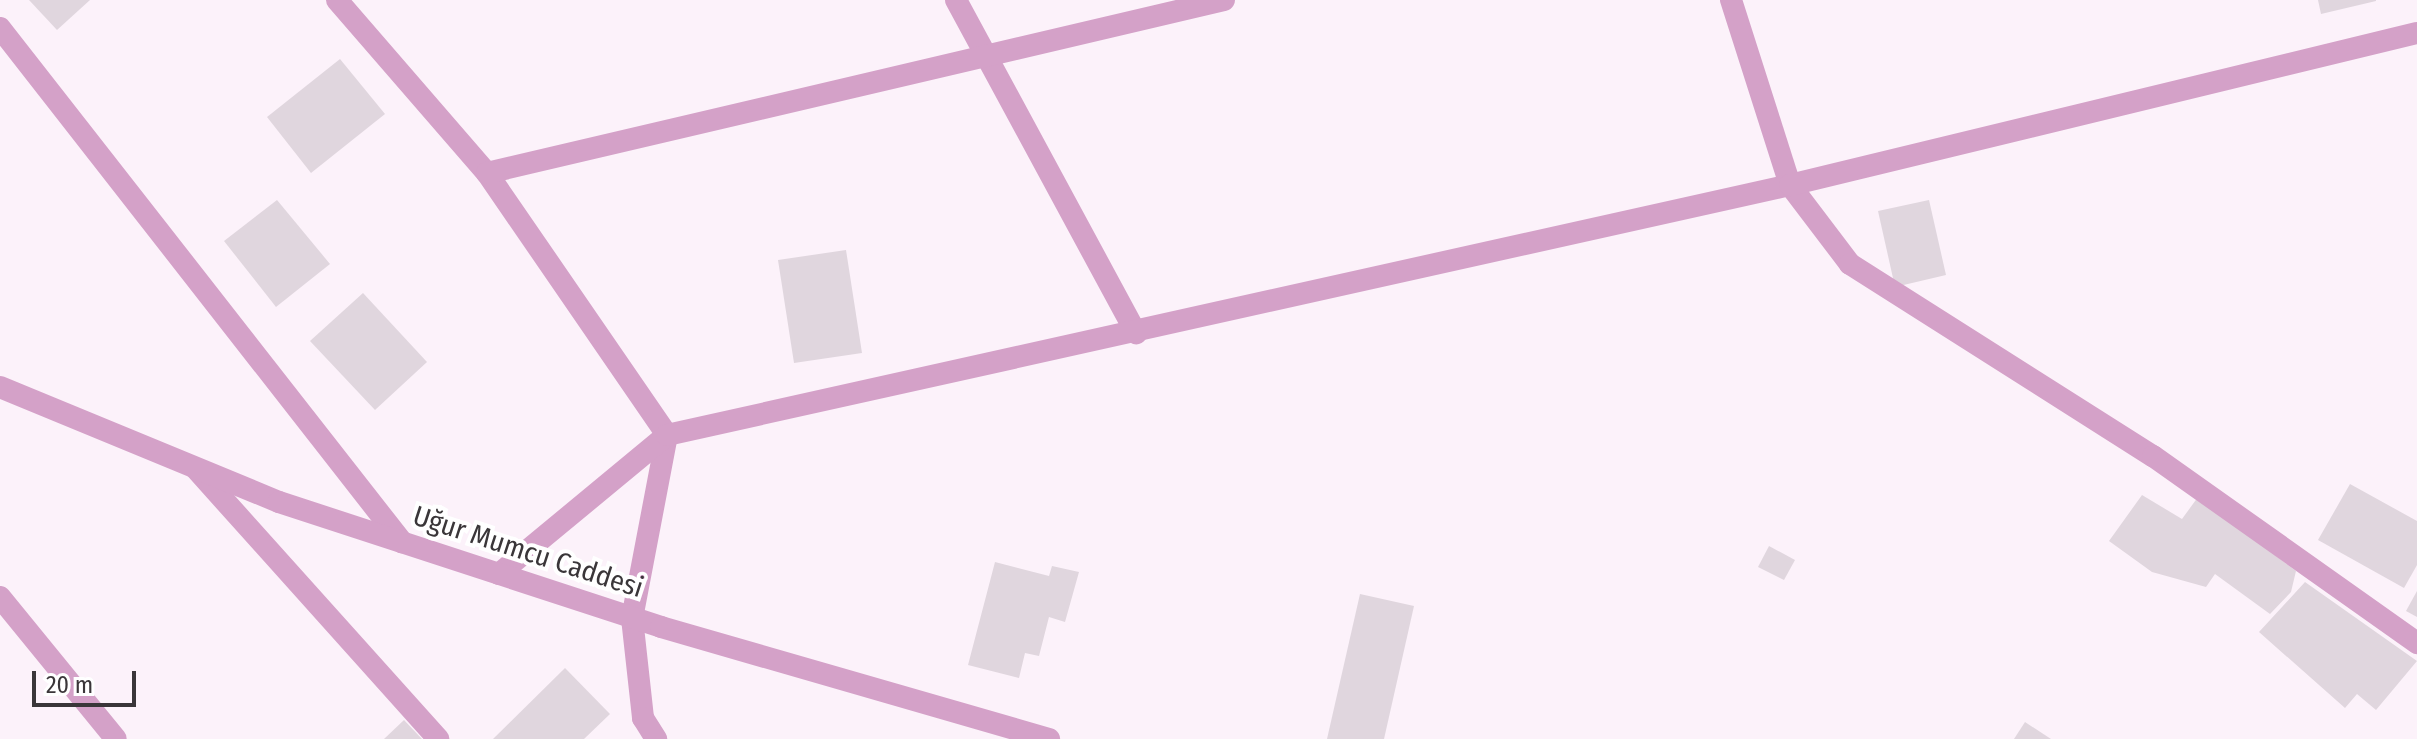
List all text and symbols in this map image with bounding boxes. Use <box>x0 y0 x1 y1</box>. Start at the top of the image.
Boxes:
street label: Uğur Mumcu Caddesi <box>409 499 647 605</box>
scale bar <box>36 655 140 705</box>
text: 20 m <box>46 671 93 699</box>

